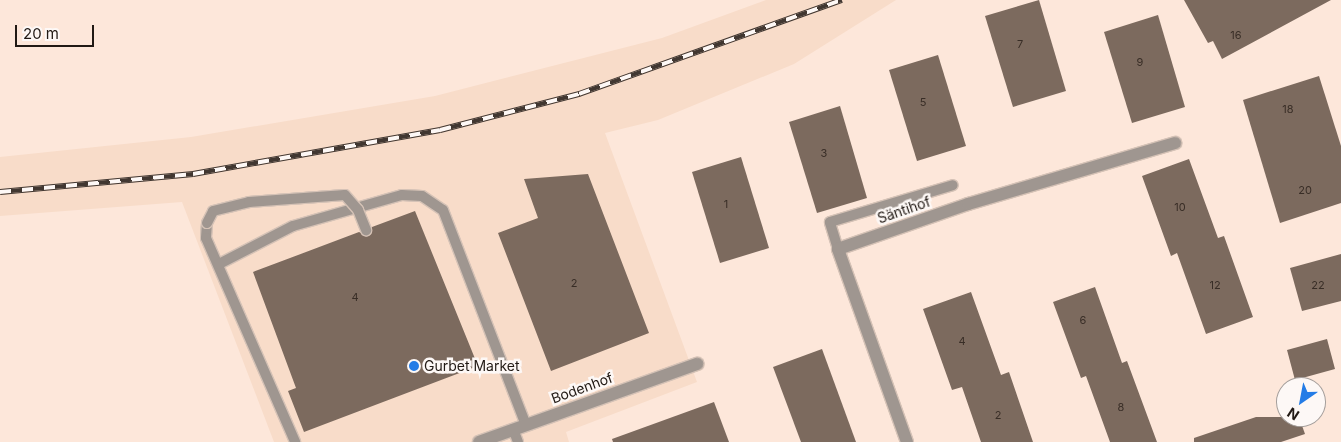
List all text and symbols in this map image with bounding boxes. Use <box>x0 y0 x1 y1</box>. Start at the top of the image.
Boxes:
scale bar <box>18 15 96 47</box>
text: 20 m <box>23 24 59 43</box>
house number: 16 <box>1230 28 1242 42</box>
house number: 7 <box>1017 37 1023 51</box>
house number: 9 <box>1137 55 1143 69</box>
house number: 5 <box>920 95 926 109</box>
house number: 18 <box>1282 102 1294 116</box>
house number: 3 <box>821 146 827 160</box>
house number: 20 <box>1298 183 1312 197</box>
street label: Säntihof <box>875 193 933 227</box>
house number: 1 <box>724 197 728 211</box>
house number: 10 <box>1174 200 1186 214</box>
house number: 2 <box>571 276 577 290</box>
house number: 12 <box>1209 278 1221 292</box>
house number: 22 <box>1311 278 1325 292</box>
house number: 4 <box>351 290 359 304</box>
house number: 6 <box>1080 313 1086 327</box>
house number: 4 <box>958 334 966 348</box>
place label: Gurbet Market <box>424 358 520 374</box>
marker: Gurbet Market <box>408 360 420 372</box>
street label: Bodenhof <box>549 369 615 407</box>
north arrow <box>1276 377 1326 427</box>
house number: 8 <box>1118 400 1124 414</box>
text: N <box>1284 404 1302 424</box>
house number: 2 <box>995 408 1001 422</box>

